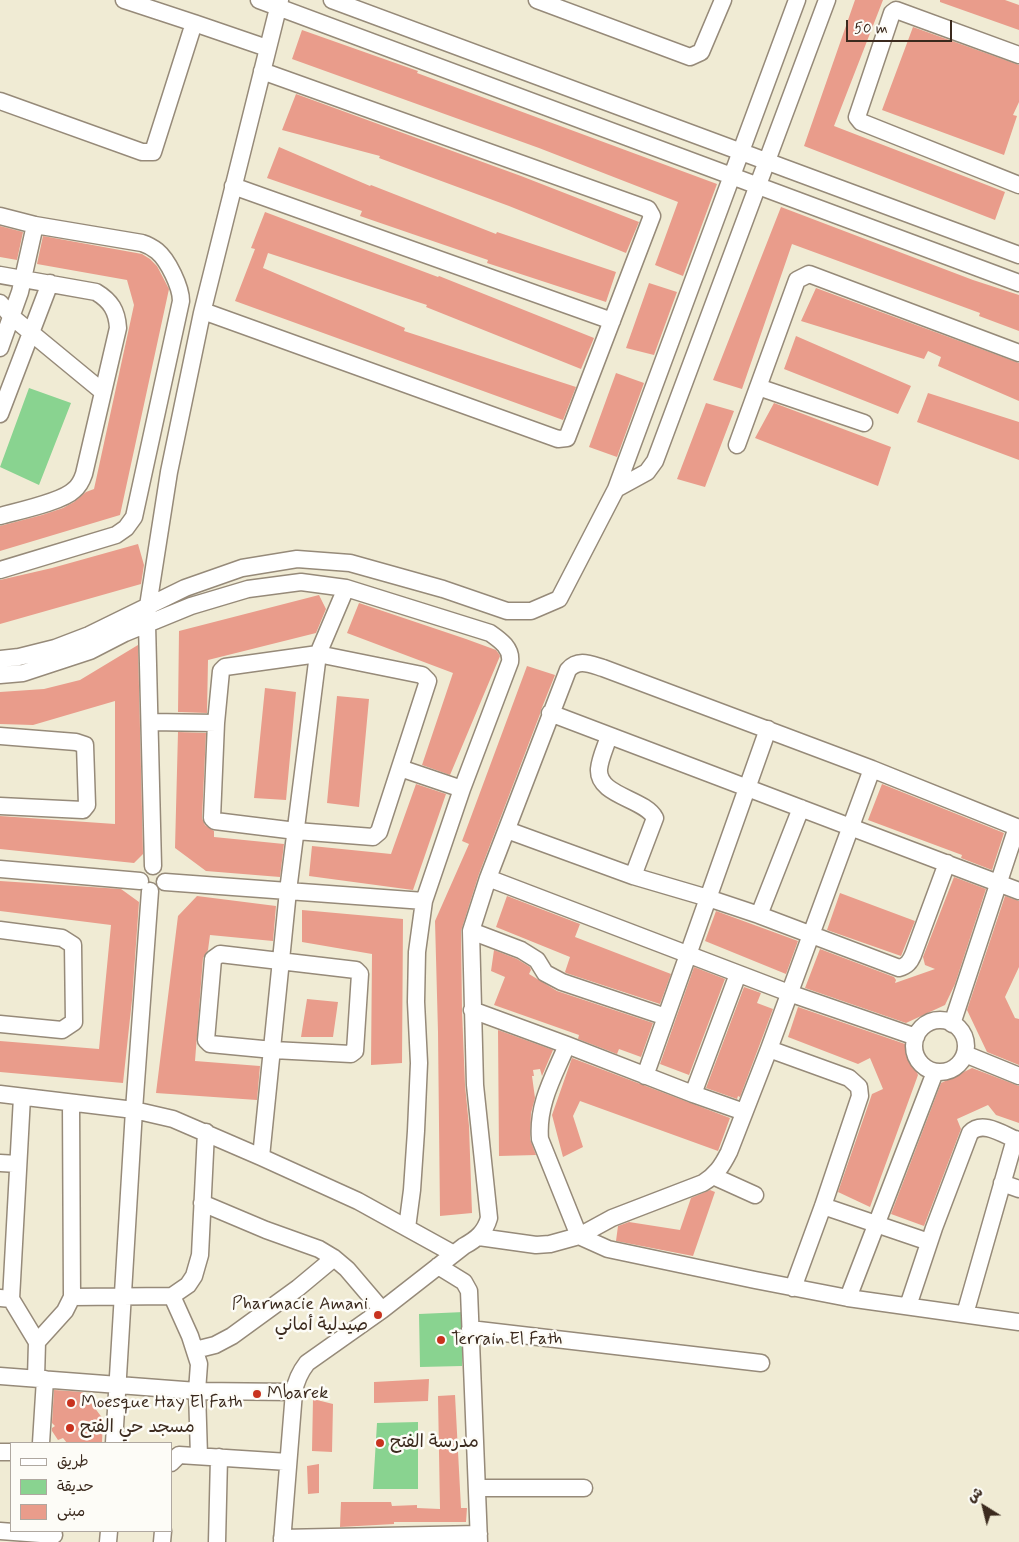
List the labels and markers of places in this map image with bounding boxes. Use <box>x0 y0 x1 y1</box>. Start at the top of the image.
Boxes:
place label: Pharmacie Amani صيدلية أماني <box>232 1294 368 1336</box>
marker: Pharmacie Amani صيدلية أماني <box>372 1309 384 1321</box>
place label: Terrain El Fath <box>451 1329 562 1351</box>
marker: Terrain El Fath <box>435 1334 447 1346</box>
place label: Mbarek <box>267 1383 328 1405</box>
marker: Mbarek <box>251 1388 263 1400</box>
place label: Moesque Hay El Fath <box>81 1392 243 1414</box>
marker: Moesque Hay El Fath <box>65 1397 77 1409</box>
place label: مسجد حي الفتح <box>80 1417 195 1439</box>
marker: مسجد حي الفتح <box>64 1422 76 1434</box>
place label: مدرسة الفتح <box>390 1432 479 1454</box>
marker: مدرسة الفتح <box>374 1437 386 1449</box>

